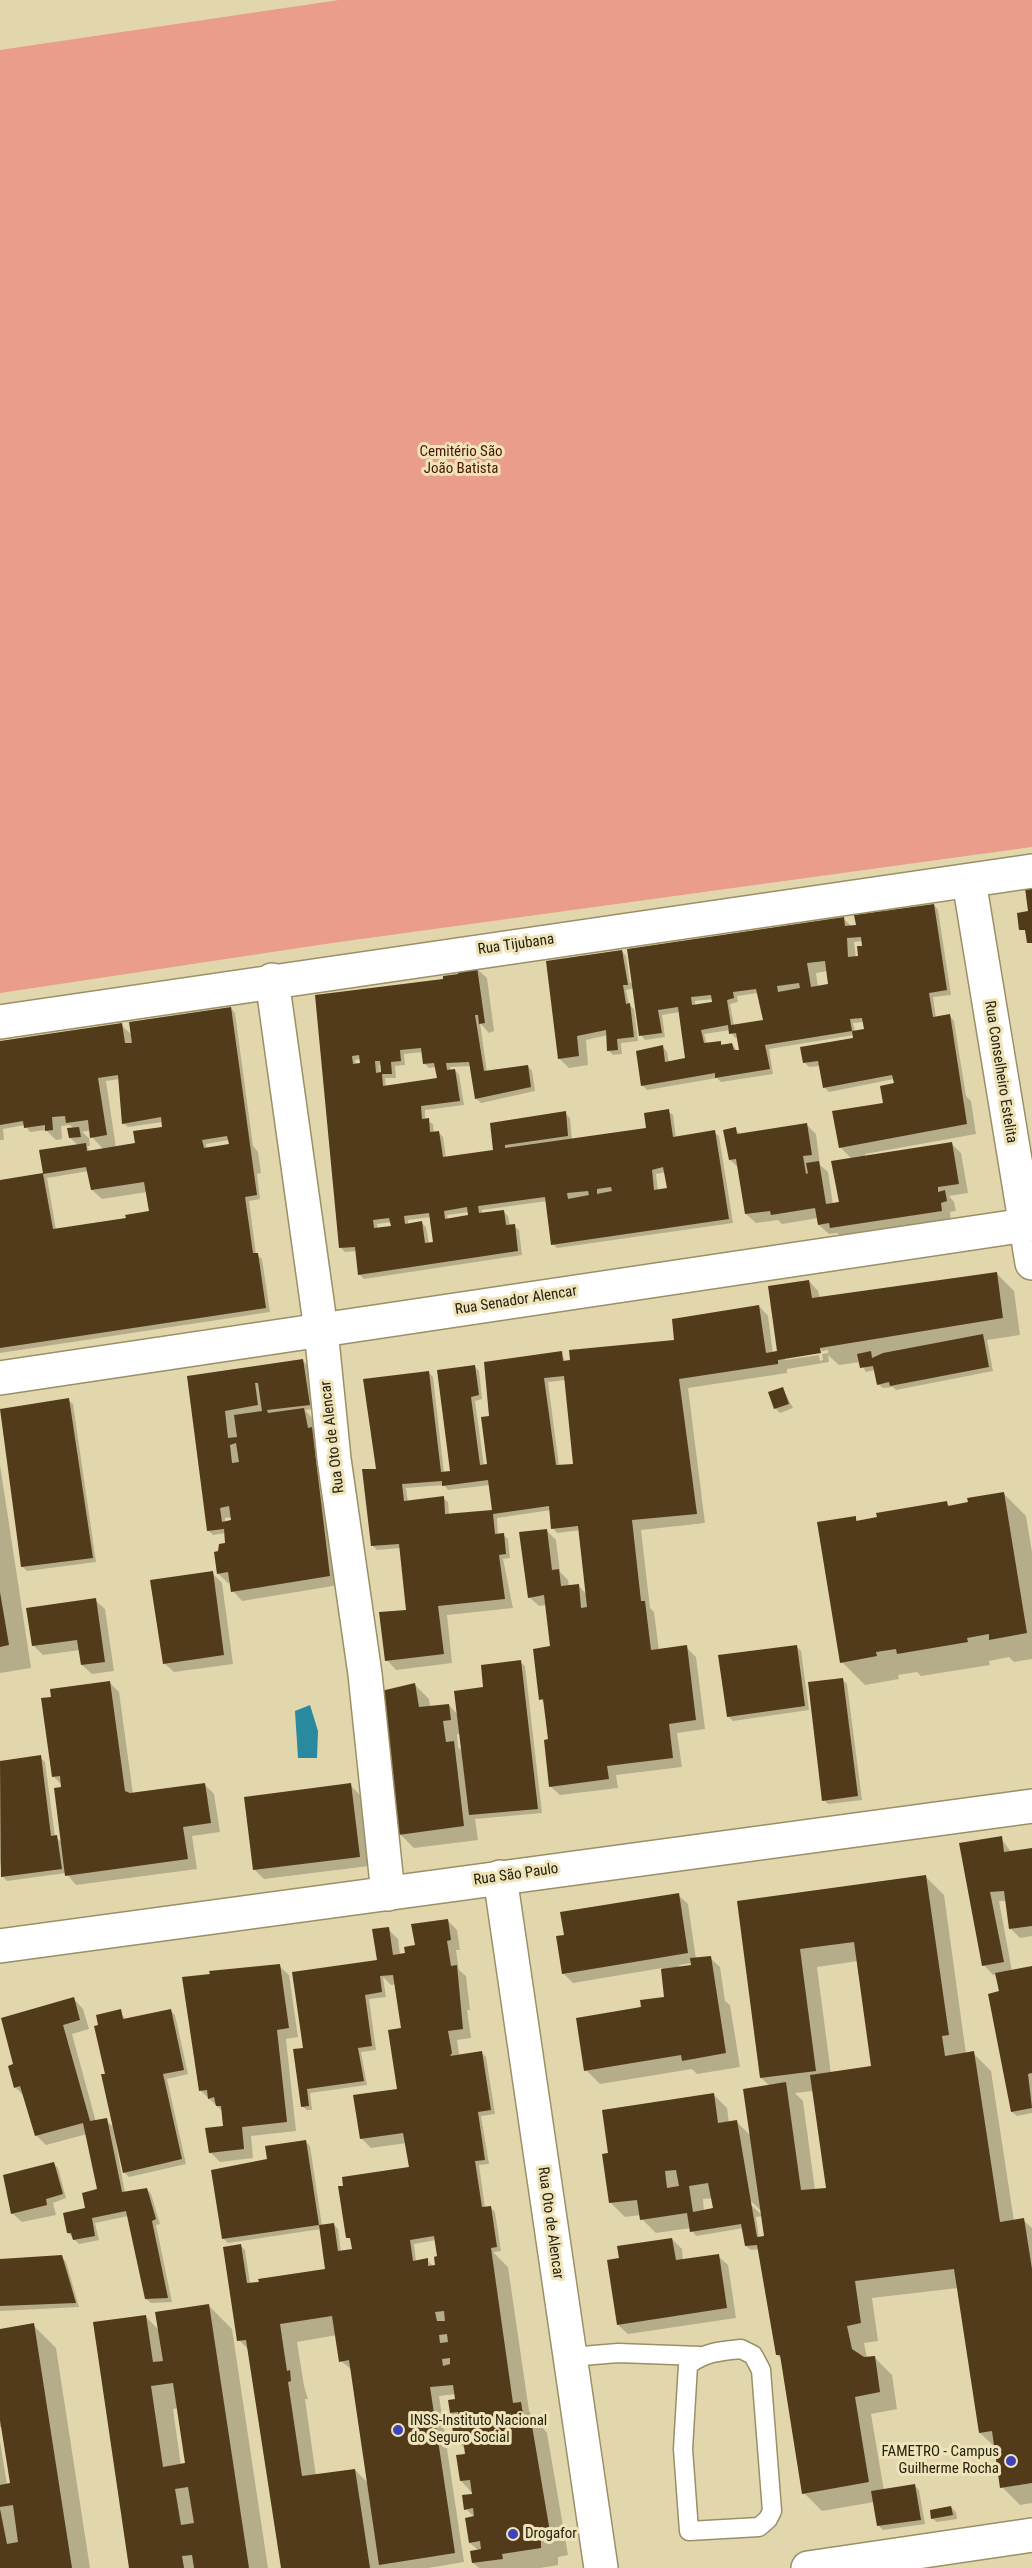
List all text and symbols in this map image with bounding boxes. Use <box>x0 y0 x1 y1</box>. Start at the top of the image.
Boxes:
park label: Cemitério São João Batista <box>419 443 503 478</box>
street label: Rua Tijubana <box>477 931 555 959</box>
street label: Rua Conselheiro Estelita <box>980 1000 1020 1144</box>
street label: Rua Senador Alencar <box>454 1282 578 1320</box>
street label: Rua Oto de Alencar <box>317 1380 349 1494</box>
street label: Rua São Paulo <box>472 1860 560 1890</box>
street label: Rua Oto de Alencar <box>533 2166 567 2280</box>
place label: INSS-Instituto Nacional do Seguro Social <box>410 2412 547 2447</box>
marker: INSS-Instituto Nacional do Seguro Social <box>391 2423 405 2437</box>
place label: FAMETRO - Campus Guilherme Rocha <box>882 2443 999 2478</box>
marker: FAMETRO - Campus Guilherme Rocha <box>1004 2454 1018 2468</box>
place label: Drogafor <box>525 2525 577 2543</box>
marker: Drogafor <box>506 2527 520 2541</box>

